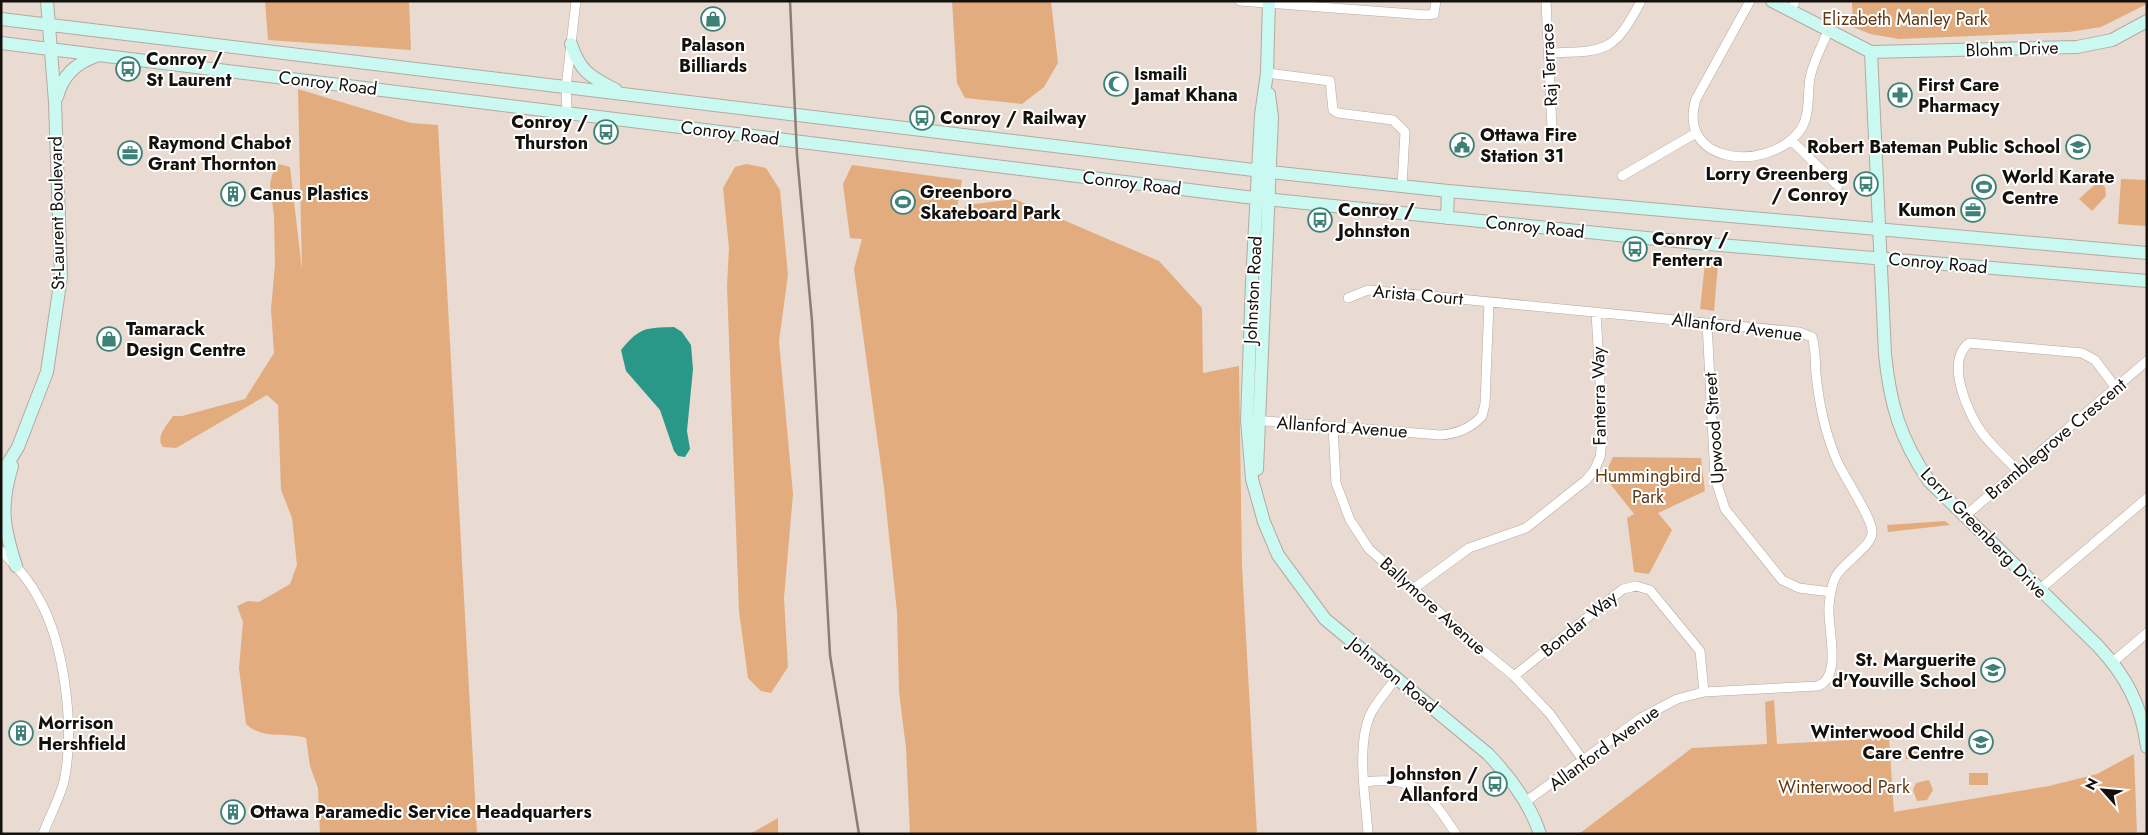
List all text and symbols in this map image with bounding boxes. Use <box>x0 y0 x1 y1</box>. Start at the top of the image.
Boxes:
shop icon: Palason Billiards <box>700 6 726 32</box>
park label: Elizabeth Manley Park <box>1822 6 1988 32</box>
street label: Raj Terrace <box>1534 23 1564 107</box>
place label: Palason Billiards <box>679 32 747 79</box>
street label: Blohm Drive <box>1965 34 2059 64</box>
place label: Conroy / St Laurent <box>146 46 232 93</box>
bus stop icon: Conroy / St Laurent <box>115 56 141 82</box>
place label: Ismaili Jamat Khana <box>1131 61 1238 108</box>
street label: Conroy Road <box>277 64 379 102</box>
mosque icon: Ismaili Jamat Khana <box>1103 71 1129 97</box>
place label: First Care Pharmacy <box>1918 72 2000 119</box>
pharmacy icon: First Care Pharmacy <box>1887 82 1913 108</box>
bus stop icon: Conroy / Railway <box>909 105 935 131</box>
place label: Conroy / Railway <box>940 105 1087 131</box>
place label: Conroy / Thurston <box>511 109 588 156</box>
street label: Conroy Road <box>679 114 781 152</box>
bus stop icon: Conroy / Thurston <box>593 119 619 145</box>
place label: Ottawa Fire Station 31 <box>1480 122 1577 169</box>
place label: Raymond Chabot Grant Thornton <box>148 130 291 177</box>
public building icon: Ottawa Fire Station 31 <box>1449 132 1475 158</box>
place label: Robert Bateman Public School <box>1807 134 2060 160</box>
school or university icon: Robert Bateman Public School <box>2065 134 2091 160</box>
street label: St-Laurent Boulevard <box>43 136 71 290</box>
office icon: Raymond Chabot Grant Thornton <box>117 140 143 166</box>
place label: Lorry Greenberg / Conroy <box>1705 161 1849 208</box>
street label: Conroy Road <box>1081 164 1183 202</box>
place label: World Karate Centre <box>2002 164 2115 211</box>
bus stop icon: Lorry Greenberg / Conroy <box>1853 171 1879 197</box>
sports icon: World Karate Centre <box>1971 174 1997 200</box>
place label: Greenboro Skateboard Park <box>920 179 1061 226</box>
building icon: Canus Plastics <box>220 181 246 207</box>
place label: Canus Plastics <box>250 181 368 207</box>
sports icon: Greenboro Skateboard Park <box>890 189 916 215</box>
place label: Conroy / Johnston <box>1335 197 1415 244</box>
place label: Kumon <box>1898 197 1956 223</box>
office icon: Kumon <box>1960 197 1986 223</box>
bus stop icon: Conroy / Johnston <box>1307 207 1333 233</box>
street label: Conroy Road <box>1484 209 1586 245</box>
place label: Conroy / Fenterra <box>1652 226 1729 273</box>
street label: Johnston Road <box>1237 235 1269 347</box>
bus stop icon: Conroy / Fenterra <box>1622 236 1648 262</box>
street label: Conroy Road <box>1887 246 1989 280</box>
street label: Arista Court <box>1372 278 1465 312</box>
street label: Allanford Avenue <box>1670 306 1804 348</box>
place label: Tamarack Design Centre <box>126 316 246 363</box>
shop icon: Tamarack Design Centre <box>96 326 122 352</box>
street label: Fanterra Way <box>1585 346 1613 446</box>
street label: Upwood Street <box>1697 371 1731 485</box>
street label: Bramblegrove Crescent <box>1980 372 2133 506</box>
street label: Allanford Avenue <box>1276 409 1408 445</box>
street label: Lorry Greenberg Drive <box>1915 462 2053 604</box>
park label: Hummingbird Park <box>1595 463 1701 510</box>
street label: Ballymore Avenue <box>1374 551 1492 661</box>
street label: Bondar Way <box>1535 585 1623 663</box>
street label: Johnston Road <box>1341 630 1443 719</box>
place label: St. Marguerite d'Youville School <box>1832 647 1976 694</box>
school or university icon: St. Marguerite d'Youville School <box>1980 657 2006 683</box>
street label: Allanford Avenue <box>1543 699 1665 797</box>
place label: Morrison Hershfield <box>38 710 126 757</box>
place label: Winterwood Child Care Centre <box>1811 719 1964 766</box>
building icon: Morrison Hershfield <box>8 720 34 746</box>
school or university icon: Winterwood Child Care Centre <box>1968 729 1994 755</box>
place label: Johnston / Allanford <box>1387 761 1478 808</box>
north arrow <box>2078 765 2128 815</box>
bus stop icon: Johnston / Allanford <box>1482 771 1508 797</box>
park label: Winterwood Park <box>1778 774 1910 800</box>
text: N <box>2080 775 2103 794</box>
building icon: Ottawa Paramedic Service Headquarters <box>220 799 246 825</box>
place label: Ottawa Paramedic Service Headquarters <box>250 799 592 825</box>

